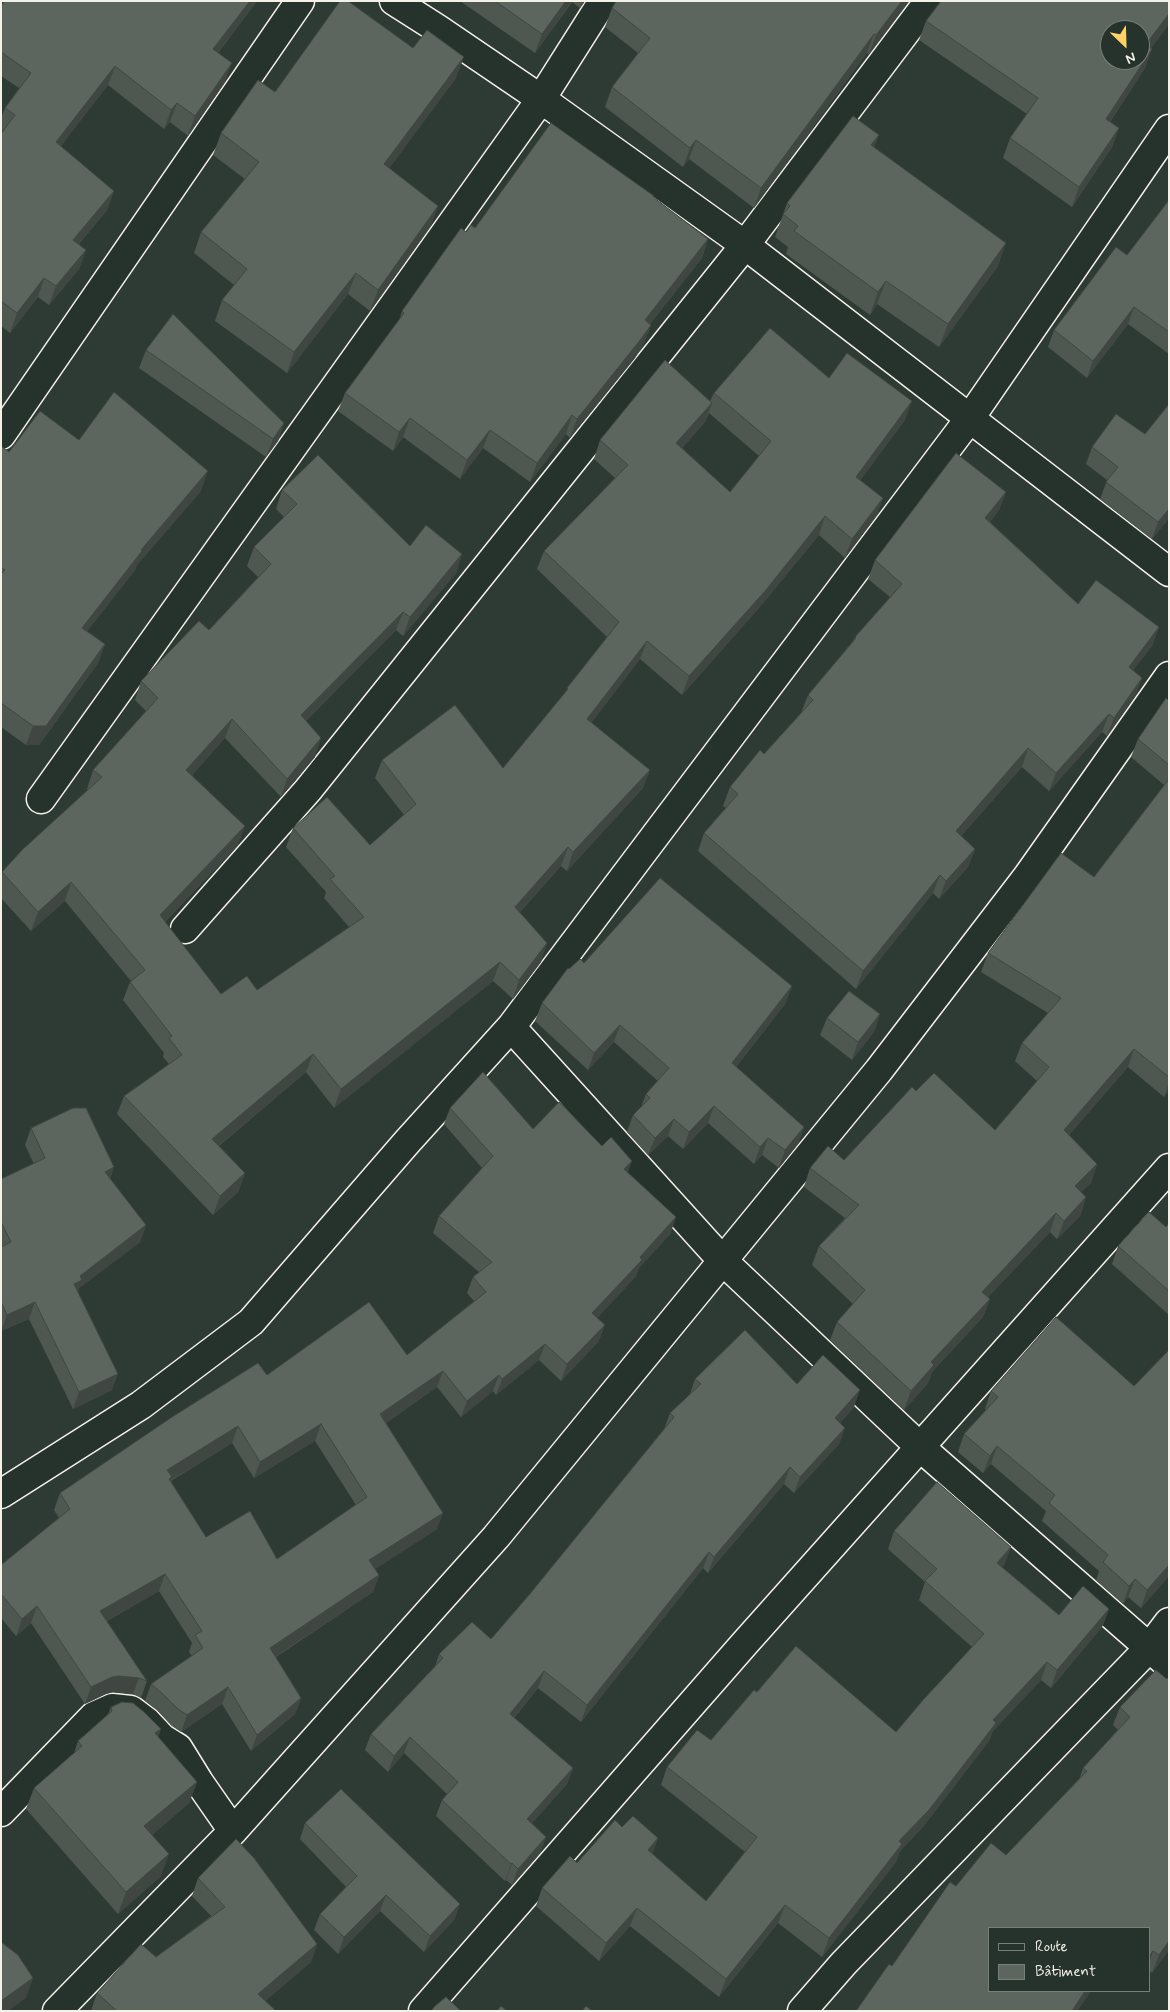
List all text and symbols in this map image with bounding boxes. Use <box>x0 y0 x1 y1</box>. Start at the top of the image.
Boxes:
north arrow <box>1100 20 1150 70</box>
text: N <box>1123 48 1139 68</box>
legend <box>988 1927 1150 1992</box>
text: Route <box>1035 1937 1068 1957</box>
text: Bâtiment <box>1035 1962 1096 1982</box>

